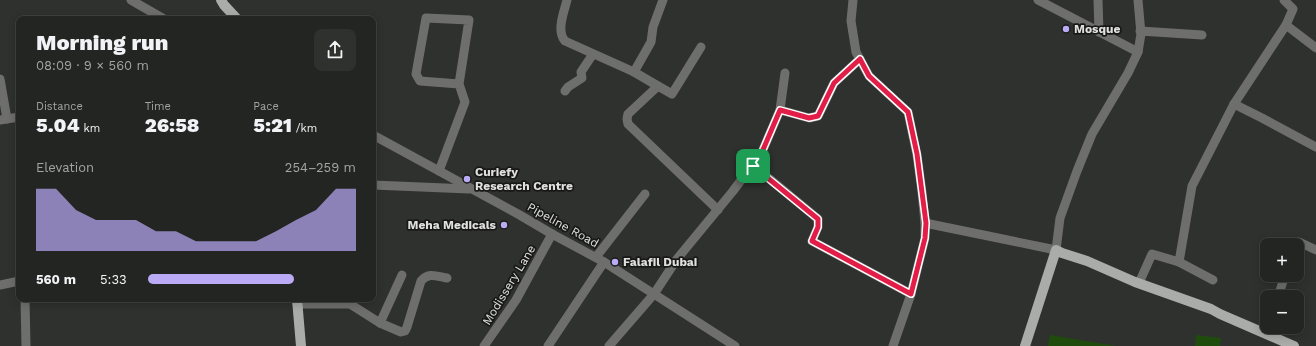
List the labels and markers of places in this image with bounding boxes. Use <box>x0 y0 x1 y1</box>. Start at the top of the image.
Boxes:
place label: Mosque <box>1074 22 1120 36</box>
marker: Mosque <box>1061 24 1071 34</box>
pin <box>736 149 770 183</box>
place label: Curiefy Research Centre <box>475 165 573 193</box>
marker: Curiefy Research Centre <box>462 174 472 184</box>
place label: Meha Medicals <box>408 218 497 232</box>
marker: Meha Medicals <box>499 220 509 230</box>
place label: Falafil Dubai <box>623 255 697 269</box>
marker: Falafil Dubai <box>610 257 620 267</box>

